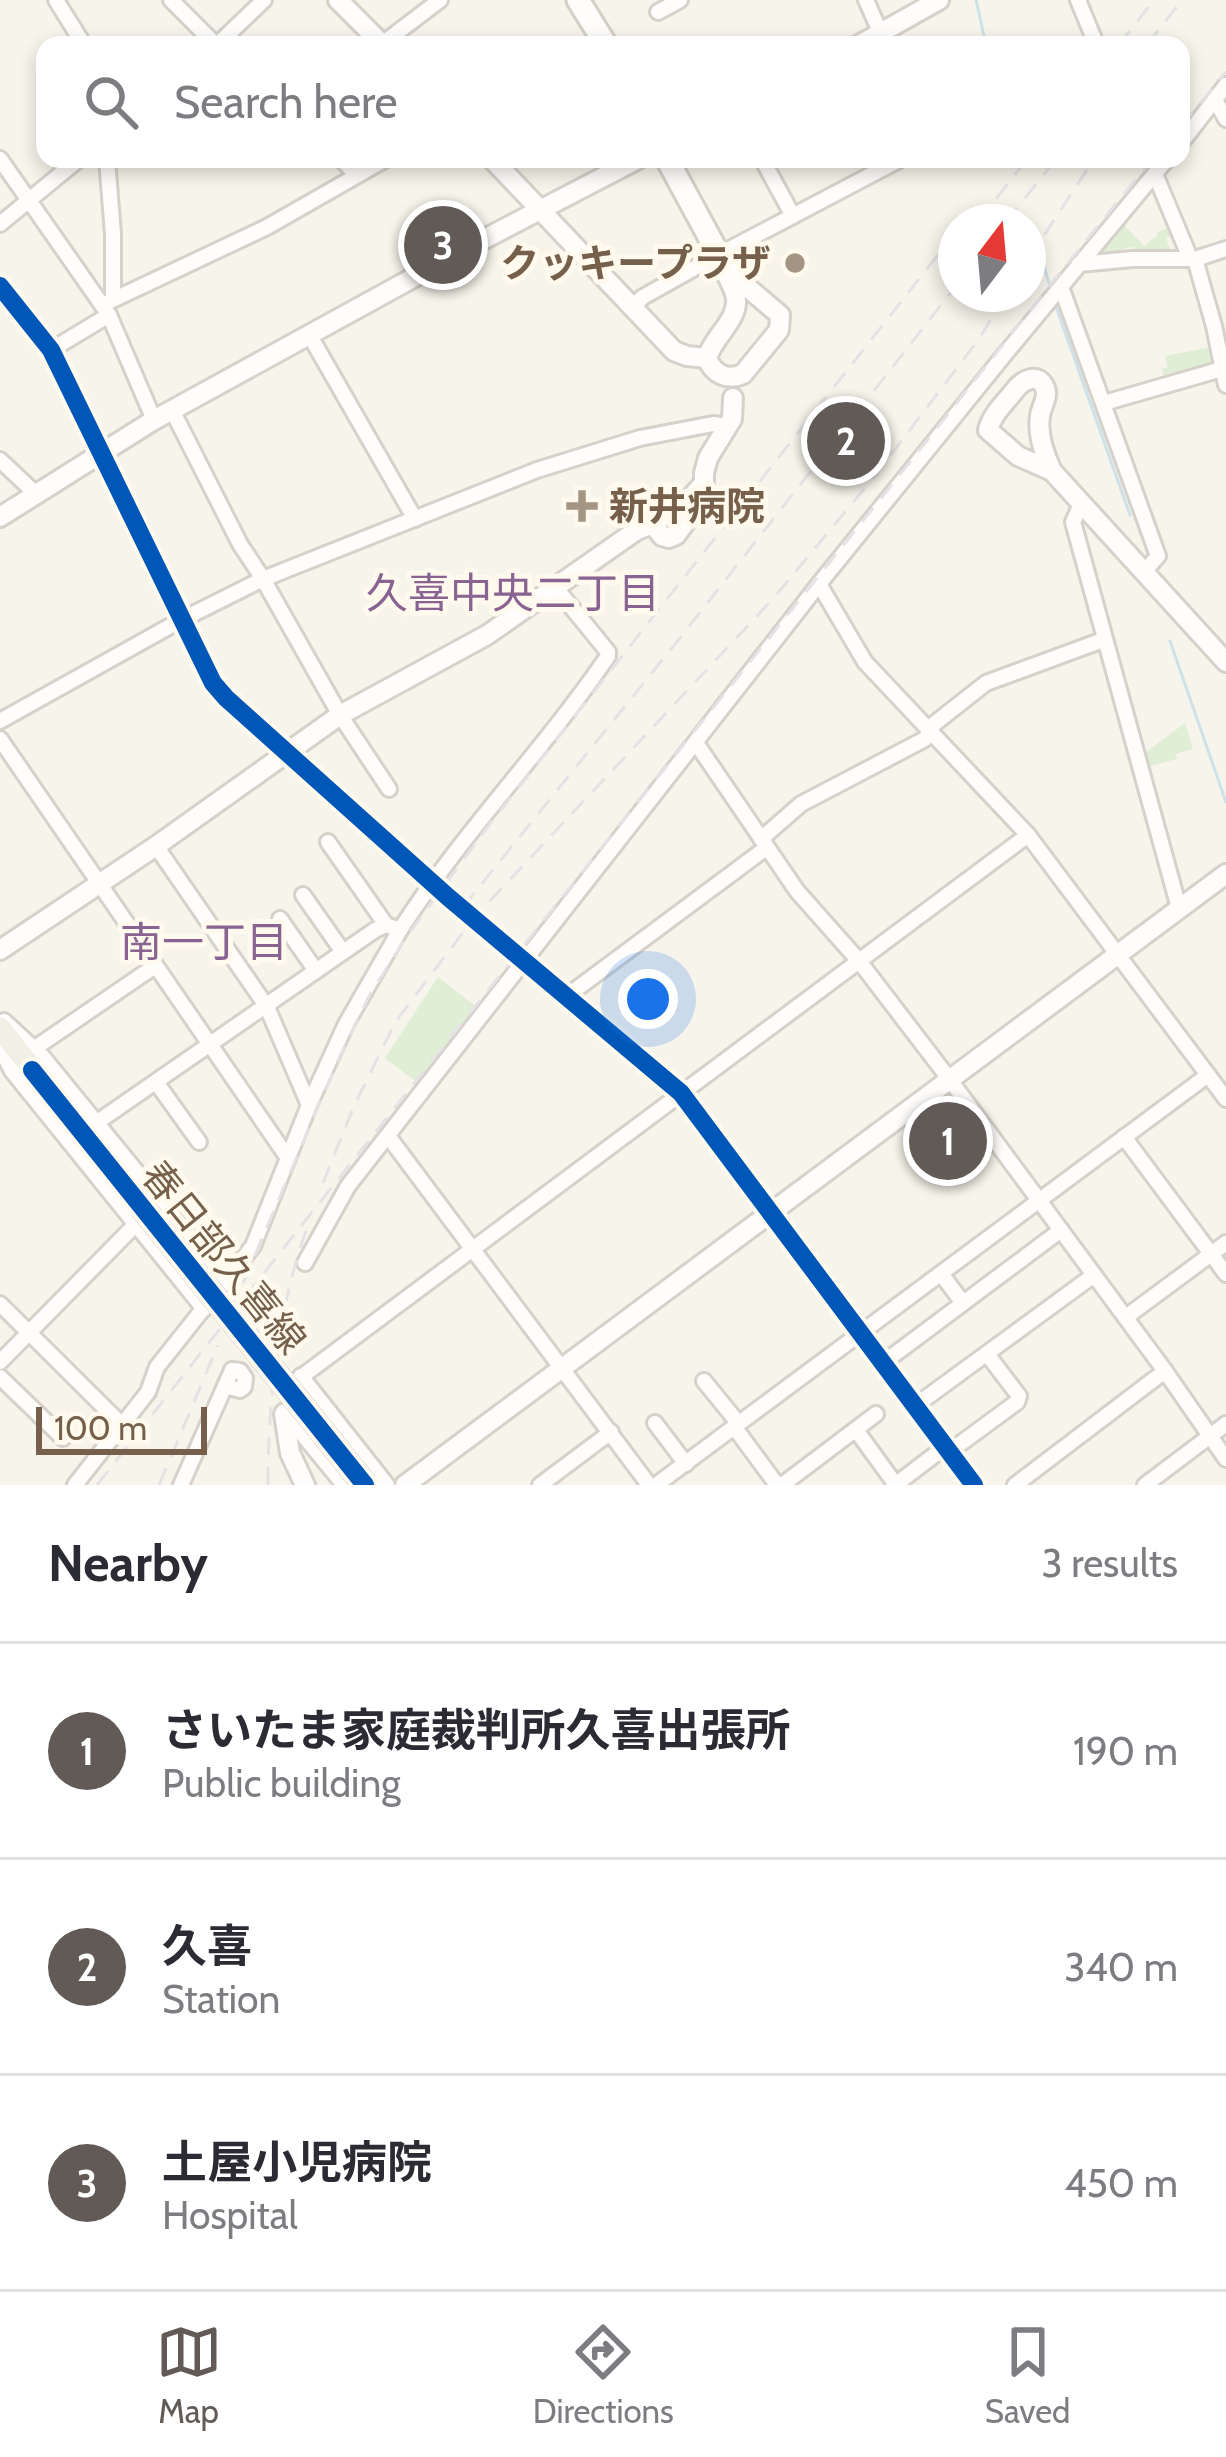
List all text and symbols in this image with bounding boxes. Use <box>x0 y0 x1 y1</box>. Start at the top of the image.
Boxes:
search box <box>36 36 1190 168</box>
icon: search <box>78 69 144 135</box>
text: Search here <box>174 75 398 129</box>
pin: 3 <box>404 200 482 290</box>
north arrow <box>938 204 1046 312</box>
place label: クッキープラザ <box>500 239 771 287</box>
marker: クッキープラザ <box>782 250 808 276</box>
pin: 2 <box>807 396 885 486</box>
place label: 新井病院 <box>609 482 765 530</box>
marker: 新井病院 <box>566 490 598 522</box>
district label: 久喜中央二丁目 <box>366 567 660 619</box>
district label: 南一丁目 <box>120 916 288 968</box>
your location <box>618 969 678 1029</box>
pin: 1 <box>909 1096 987 1186</box>
street label: 春日部久喜線 <box>132 1151 316 1363</box>
scale bar <box>36 1401 207 1454</box>
text: 100 m <box>54 1408 147 1448</box>
text: Nearby <box>48 1532 208 1594</box>
text: 3 results <box>1041 1539 1178 1587</box>
text: さいたま家庭裁判所久喜出張所 <box>162 1703 791 1757</box>
text: 1 <box>80 1727 94 1775</box>
text: 190 m <box>1073 1727 1178 1775</box>
text: Public building <box>162 1759 401 1807</box>
text: 久喜 <box>162 1919 252 1973</box>
text: 2 <box>77 1943 97 1991</box>
text: 340 m <box>1064 1943 1178 1991</box>
text: Station <box>162 1975 280 2023</box>
text: 土屋小児病院 <box>162 2135 432 2189</box>
text: 3 <box>76 2159 98 2207</box>
text: 450 m <box>1064 2159 1178 2207</box>
text: Hospital <box>162 2191 298 2239</box>
tab: Map <box>156 2319 222 2431</box>
tab: Directions <box>533 2319 674 2431</box>
tab: Saved <box>985 2319 1070 2431</box>

